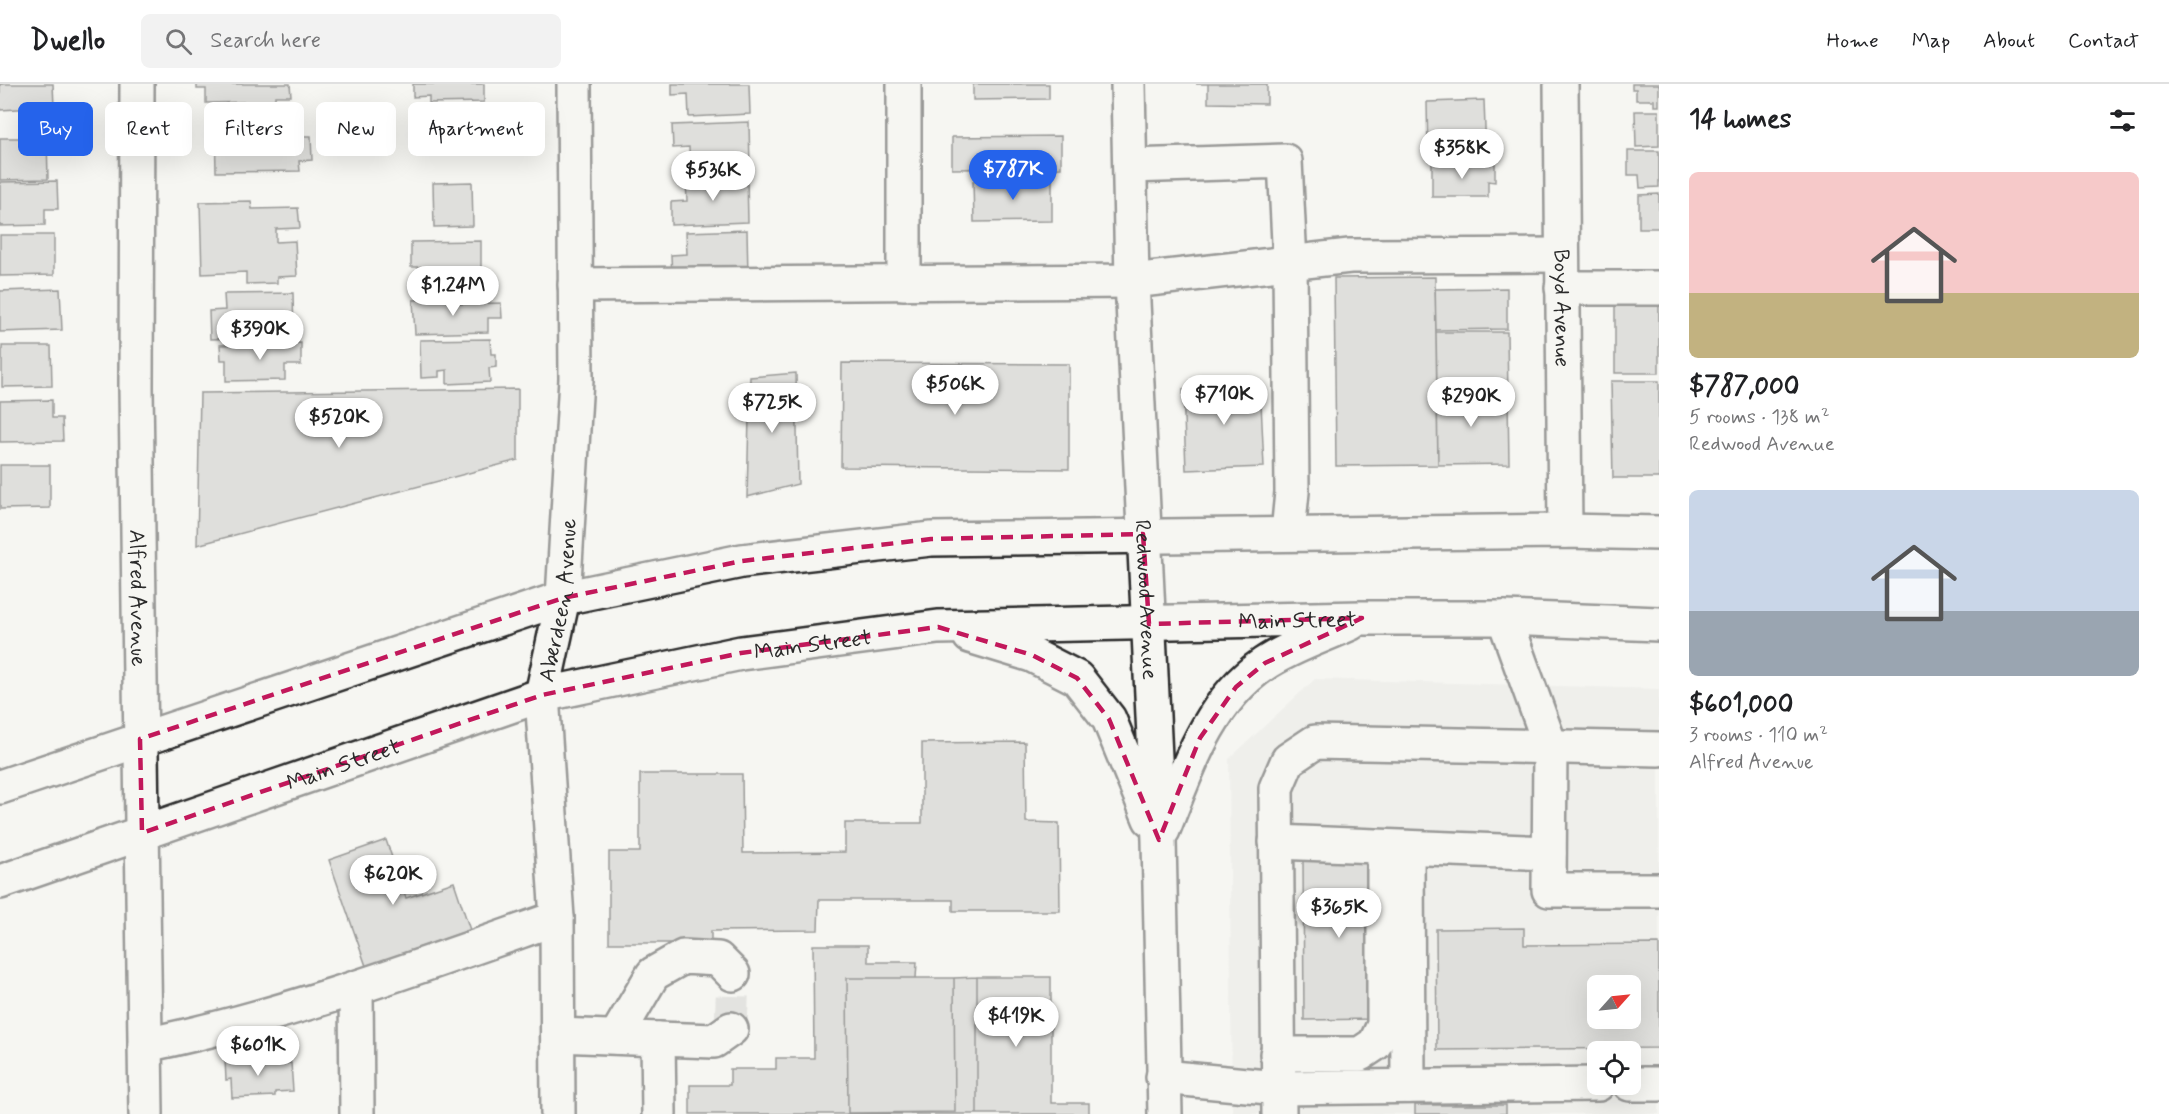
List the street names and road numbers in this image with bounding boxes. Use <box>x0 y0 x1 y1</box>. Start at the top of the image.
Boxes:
street label: Boyd Avenue <box>1546 249 1576 367</box>
street label: Aberdeen Avenue <box>533 518 584 685</box>
street label: Redwood Avenue <box>1128 519 1163 681</box>
street label: Alfred Avenue <box>122 529 152 667</box>
street label: Main Street <box>1238 606 1357 637</box>
street label: Main Street <box>752 624 873 667</box>
street label: Main Street <box>283 733 404 798</box>

